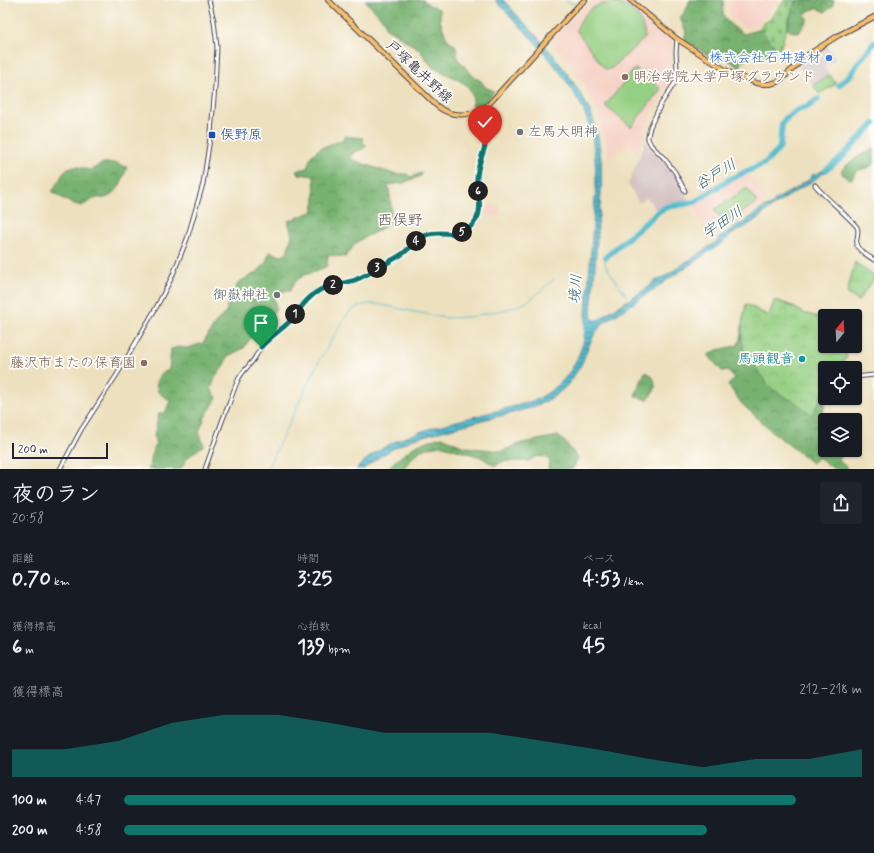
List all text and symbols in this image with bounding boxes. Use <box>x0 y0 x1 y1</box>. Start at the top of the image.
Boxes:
street label: 戸塚亀井野線 <box>382 37 456 107</box>
place label: 株式会社石井建材 <box>709 49 821 67</box>
marker: 株式会社石井建材 <box>824 53 834 63</box>
place label: 明治学院大学戸塚グラウンド <box>633 68 815 86</box>
marker: 明治学院大学戸塚グラウンド <box>620 72 630 82</box>
pin <box>468 105 502 146</box>
icon: check <box>474 111 496 133</box>
place label: 左馬大明神 <box>528 123 598 141</box>
place label: 俣野原 <box>220 126 262 144</box>
marker: 左馬大明神 <box>515 127 525 137</box>
marker: 俣野原 <box>207 130 217 140</box>
water label: 谷戸川 <box>692 155 740 195</box>
pin: 6 <box>468 181 488 201</box>
text: 6 <box>475 184 481 198</box>
water label: 宇田川 <box>699 202 747 244</box>
district label: 西俣野 <box>377 211 423 231</box>
pin: 5 <box>452 222 472 242</box>
text: 5 <box>459 225 465 239</box>
pin: 4 <box>406 231 426 251</box>
text: 4 <box>413 234 419 248</box>
pin: 3 <box>367 258 387 278</box>
text: 3 <box>375 261 379 275</box>
water label: 境川 <box>565 273 587 305</box>
pin: 2 <box>323 275 343 295</box>
text: 2 <box>330 278 336 292</box>
place label: 御嶽神社 <box>213 286 269 304</box>
marker: 御嶽神社 <box>272 290 282 300</box>
pin: 1 <box>285 304 305 324</box>
pin <box>244 306 278 347</box>
text: 1 <box>293 307 297 321</box>
north arrow <box>818 309 862 353</box>
map controls <box>818 309 862 457</box>
icon: arrive <box>250 312 272 334</box>
place label: 馬頭観音 <box>738 350 794 368</box>
place label: 藤沢市またの保育園 <box>10 354 136 372</box>
marker: 馬頭観音 <box>797 354 807 364</box>
marker: 藤沢市またの保育園 <box>139 358 149 368</box>
button: locate <box>818 361 862 405</box>
button: layers <box>818 413 862 457</box>
scale bar <box>12 441 108 460</box>
text: 200 m <box>18 443 48 457</box>
text: 夜のラン <box>12 481 100 509</box>
button: share <box>820 482 862 524</box>
text: 20:58 <box>12 510 44 527</box>
text: 距離 <box>12 552 34 566</box>
text: 時間 <box>297 552 319 566</box>
text: ペース <box>583 552 615 566</box>
text: 0.70 <box>12 566 51 593</box>
text: 3:25 <box>297 566 332 593</box>
text: 4:53 <box>583 566 620 593</box>
text: km <box>51 575 70 589</box>
text: /km <box>620 575 644 589</box>
text: kcal <box>583 619 601 633</box>
text: 獲得標高 <box>12 620 56 634</box>
text: 心拍数 <box>297 620 330 634</box>
text: 45 <box>583 633 605 660</box>
text: 6 <box>12 634 22 661</box>
text: 139 <box>297 634 325 661</box>
text: m <box>22 643 34 657</box>
text: bpm <box>325 643 350 657</box>
text: 212–218 m <box>799 681 862 698</box>
text: 獲得標高 <box>12 684 64 701</box>
text: 100 m <box>12 792 47 809</box>
text: 4:47 <box>76 792 101 809</box>
text: 200 m <box>12 822 47 839</box>
text: 4:58 <box>76 822 102 839</box>

